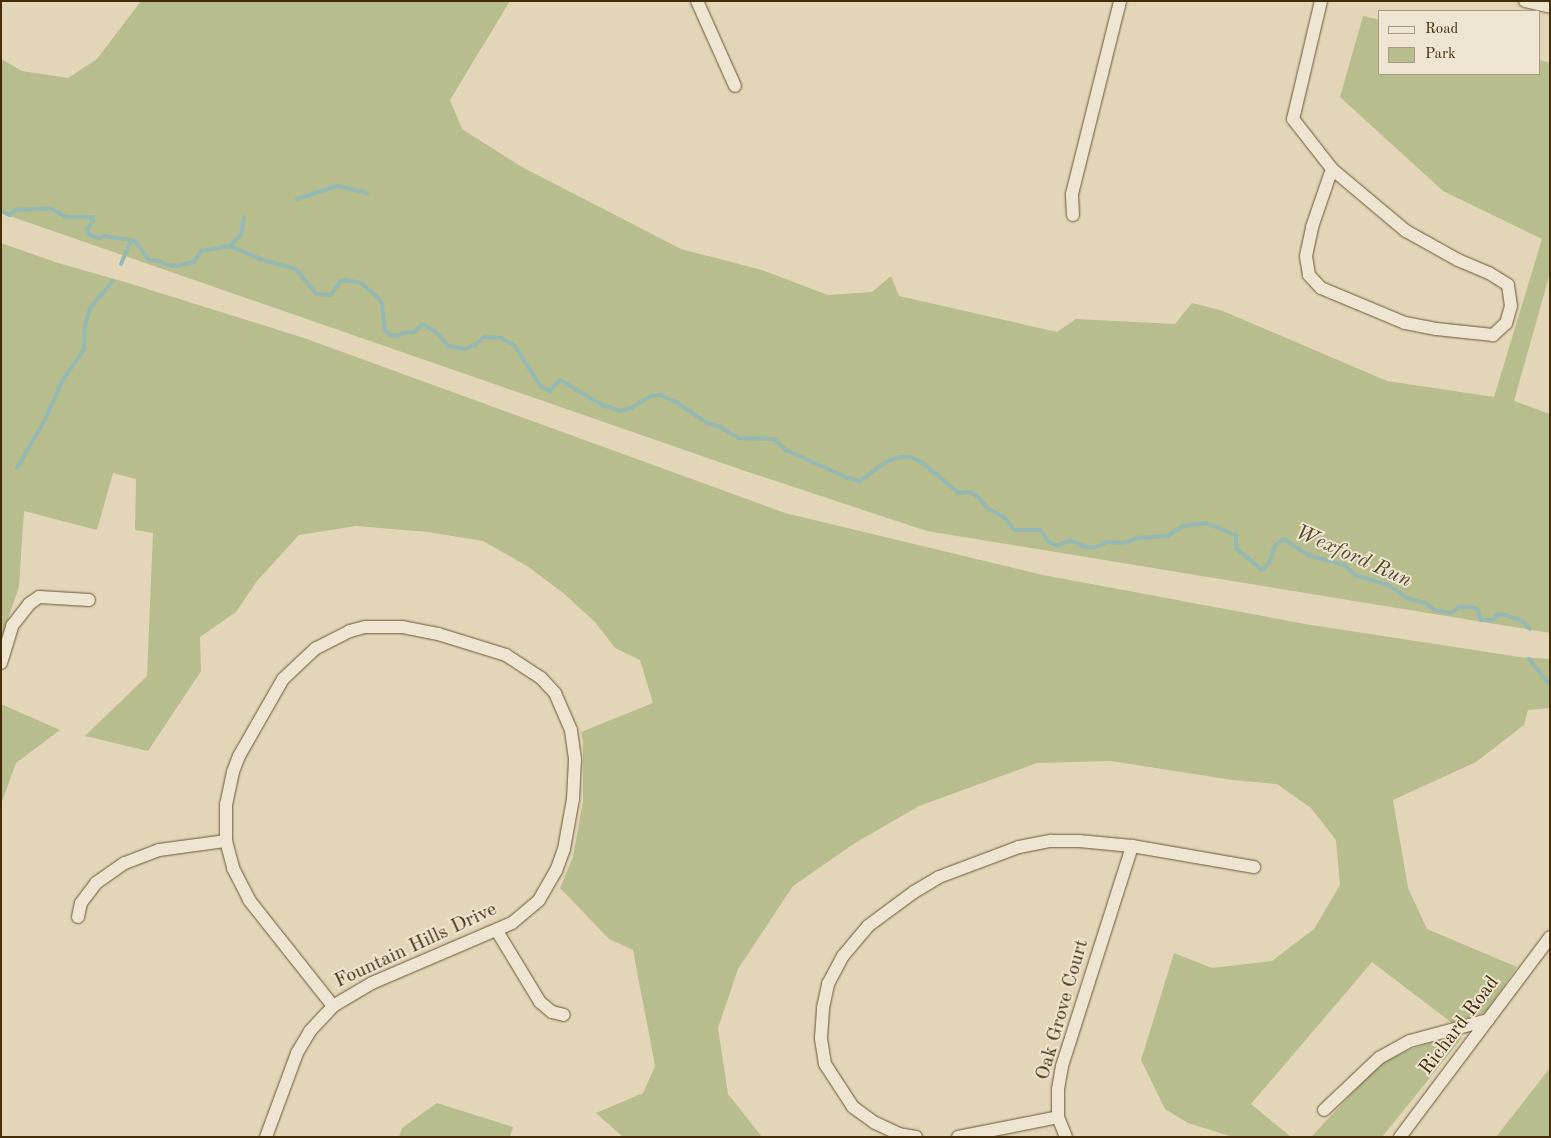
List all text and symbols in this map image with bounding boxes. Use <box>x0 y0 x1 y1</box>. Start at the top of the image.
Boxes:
legend <box>1378 10 1541 75</box>
text: Road <box>1425 22 1458 37</box>
text: Park <box>1425 47 1456 62</box>
water label: Wexford Run <box>1291 520 1415 594</box>
street label: Fountain Hills Drive <box>331 898 501 994</box>
street label: Oak Grove Court <box>1031 937 1095 1083</box>
street label: Richard Road <box>1415 972 1505 1080</box>

